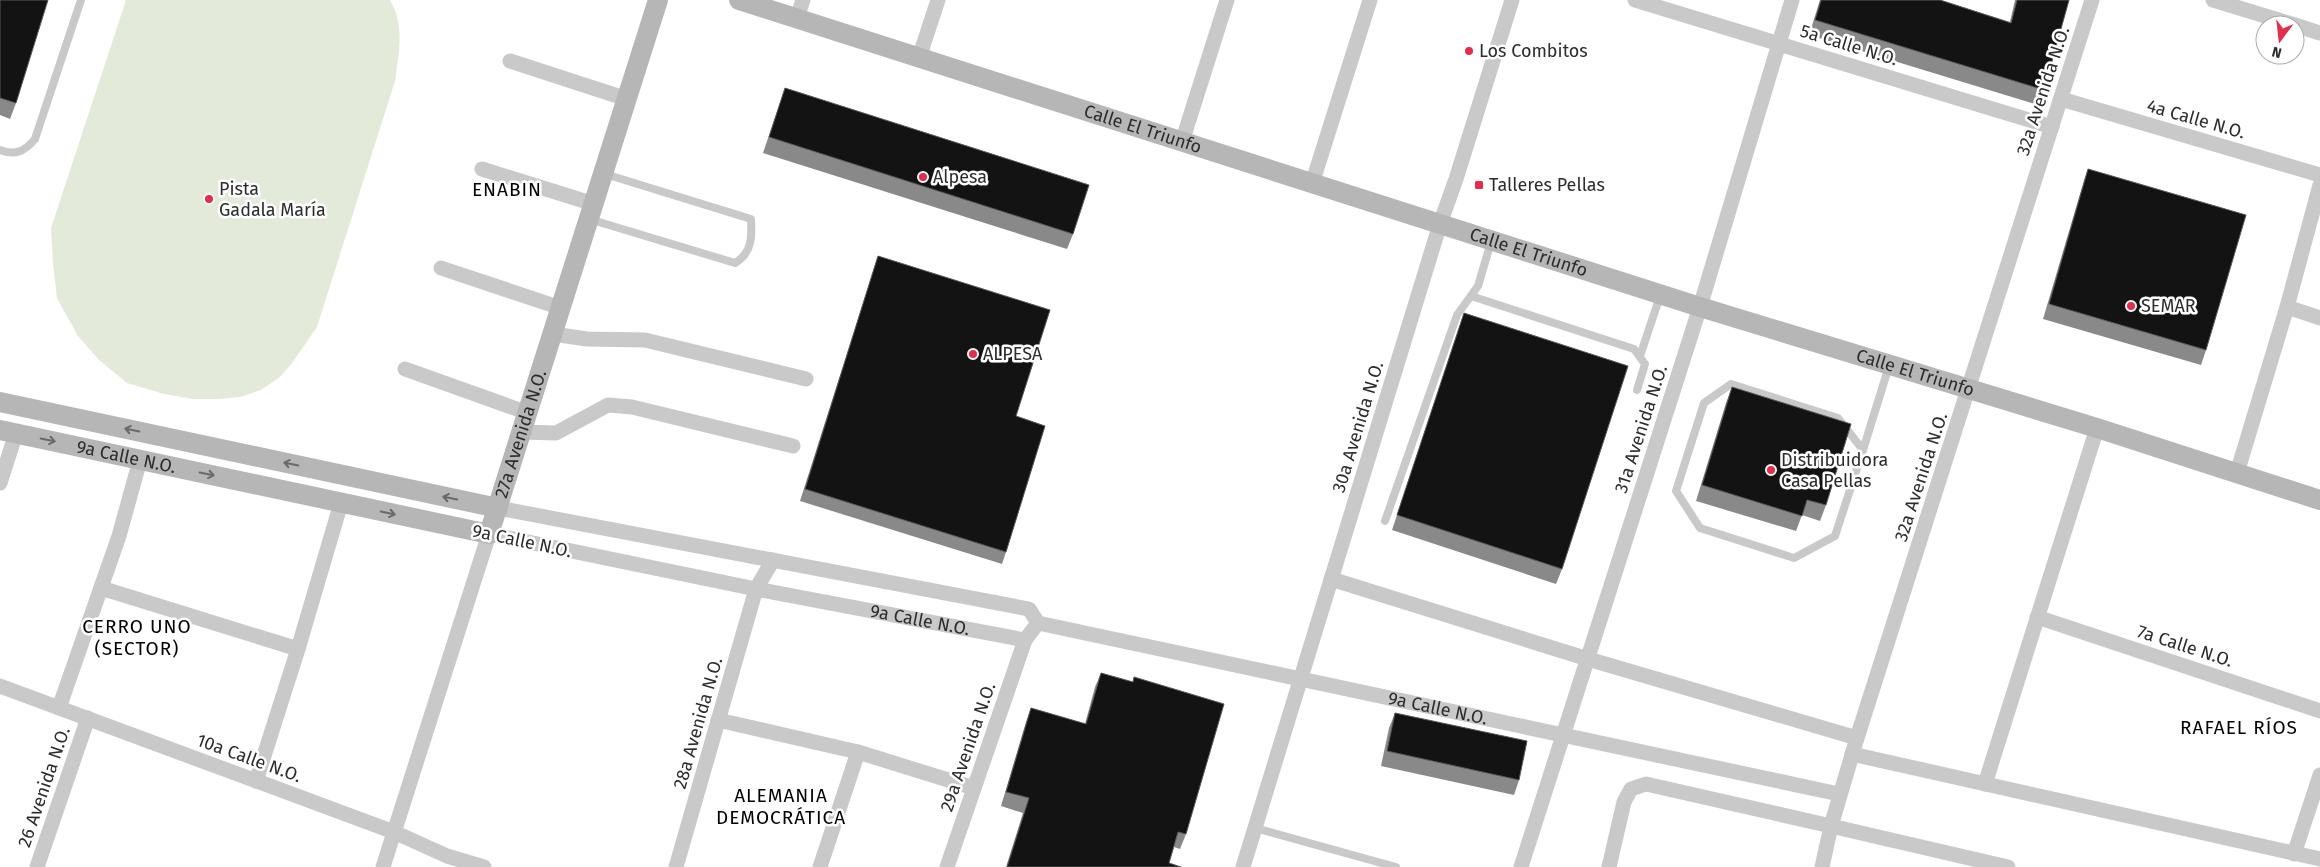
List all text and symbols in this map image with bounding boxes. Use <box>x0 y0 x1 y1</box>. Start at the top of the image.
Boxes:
north arrow <box>2255 15 2305 65</box>
street label: 5a Calle N.O. <box>1798 20 1900 70</box>
street label: 32a Avenida N.O. <box>2012 24 2074 158</box>
place label: Los Combitos <box>1479 40 1588 62</box>
text: N <box>2270 43 2283 61</box>
marker: Los Combitos <box>1463 45 1475 57</box>
street label: 4a Calle N.O. <box>2144 94 2248 144</box>
street label: Calle El Triunfo <box>1081 100 1205 158</box>
place label: Alpesa <box>933 166 987 188</box>
marker: Alpesa <box>917 171 929 183</box>
place label: Talleres Pellas <box>1489 174 1605 196</box>
place label: Pista Gadala María <box>219 178 326 221</box>
district label: ENABIN <box>472 178 542 201</box>
marker: Talleres Pellas <box>1473 179 1485 191</box>
marker: Pista Gadala María <box>203 193 215 205</box>
street label: Calle El Triunfo <box>1467 223 1590 281</box>
place label: SEMAR <box>2141 295 2196 317</box>
marker: SEMAR <box>2125 300 2137 312</box>
place label: ALPESA <box>983 343 1043 365</box>
street label: Calle El Triunfo <box>1854 344 1977 401</box>
marker: ALPESA <box>967 348 979 360</box>
street label: 30a Avenida N.O. <box>1328 359 1388 495</box>
street label: 31a Avenida N.O. <box>1610 362 1672 496</box>
street label: 27a Avenida N.O. <box>490 367 551 501</box>
street label: 32a Avenida N.O. <box>1890 410 1952 544</box>
one-way arrow <box>125 425 141 434</box>
one-way arrow <box>39 436 55 445</box>
street label: 9a Calle N.O. <box>74 436 178 478</box>
place label: Distribuidora Casa Pellas <box>1781 449 1888 492</box>
one-way arrow <box>283 459 299 468</box>
marker: Distribuidora Casa Pellas <box>1765 464 1777 476</box>
one-way arrow <box>198 470 214 479</box>
one-way arrow <box>442 493 458 502</box>
one-way arrow <box>380 509 396 518</box>
street label: 9a Calle N.O. <box>470 520 574 562</box>
street label: 9a Calle N.O. <box>868 600 972 640</box>
district label: CERRO UNO (SECTOR) <box>82 615 192 660</box>
street label: 7a Calle N.O. <box>2134 620 2236 672</box>
street label: 28a Avenida N.O. <box>669 655 727 791</box>
street label: 29a Avenida N.O. <box>936 680 1000 814</box>
street label: 9a Calle N.O. <box>1386 687 1489 730</box>
district label: RAFAEL RÍOS <box>2180 716 2298 739</box>
street label: 26 Avenida N.O. <box>13 724 75 850</box>
street label: 10a Calle N.O. <box>194 729 304 787</box>
district label: ALEMANIA DEMOCRÁTICA <box>716 784 846 829</box>

